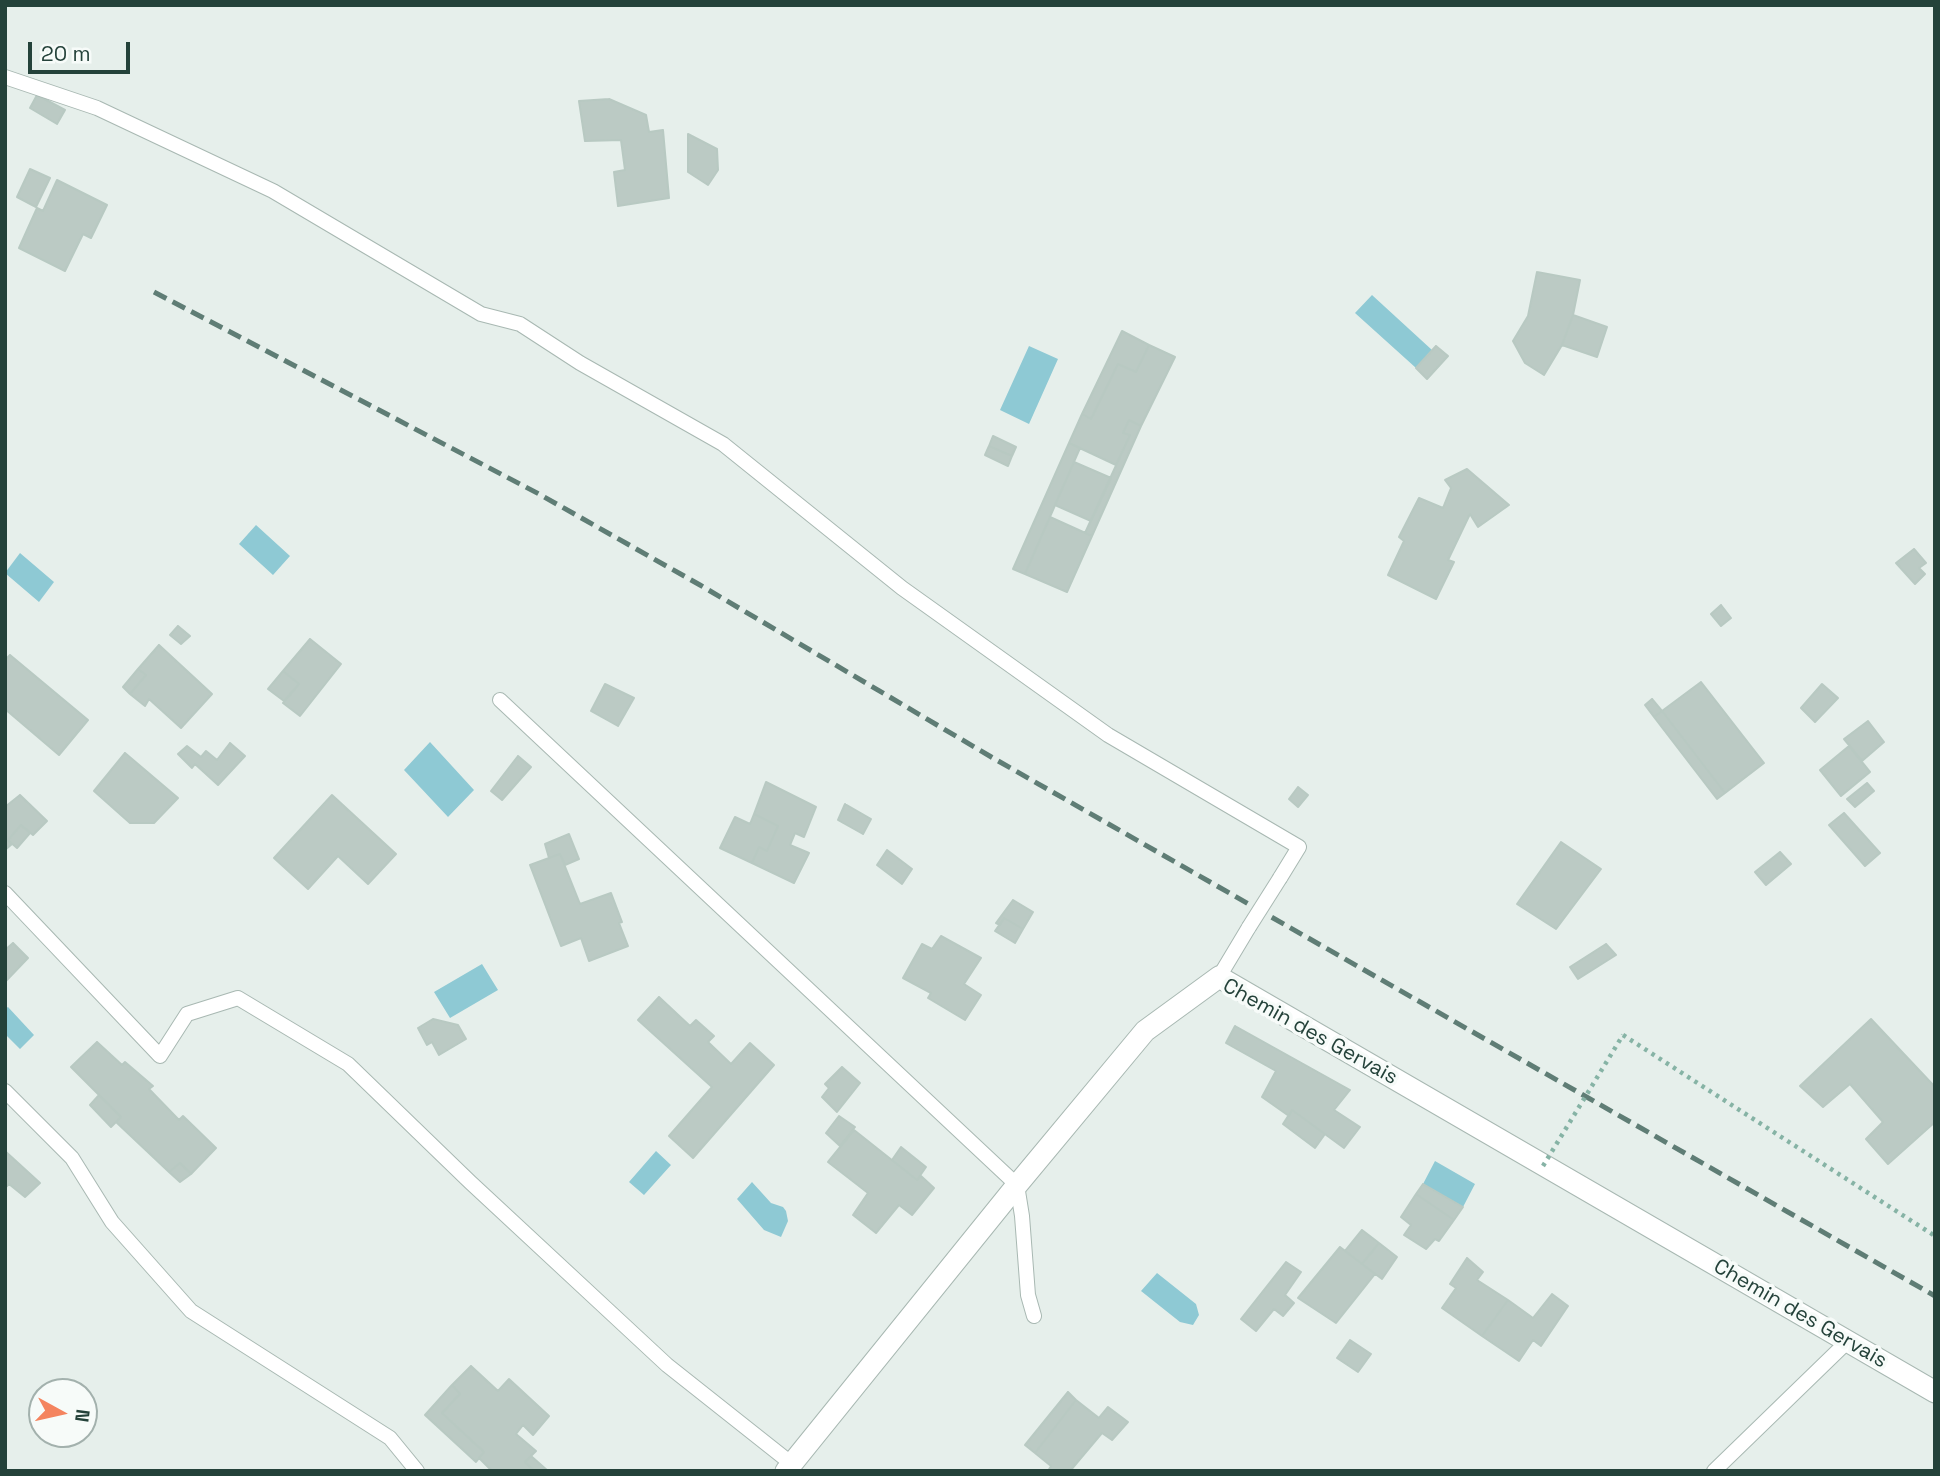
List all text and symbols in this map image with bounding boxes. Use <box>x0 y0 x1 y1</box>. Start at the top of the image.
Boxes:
scale bar <box>32 28 133 72</box>
text: 20 m <box>41 40 91 67</box>
street label: Chemin des Gervais <box>1218 973 1402 1091</box>
street label: Chemin des Gervais <box>1709 1254 1891 1374</box>
north arrow <box>28 1378 98 1448</box>
text: N <box>69 1408 96 1424</box>

